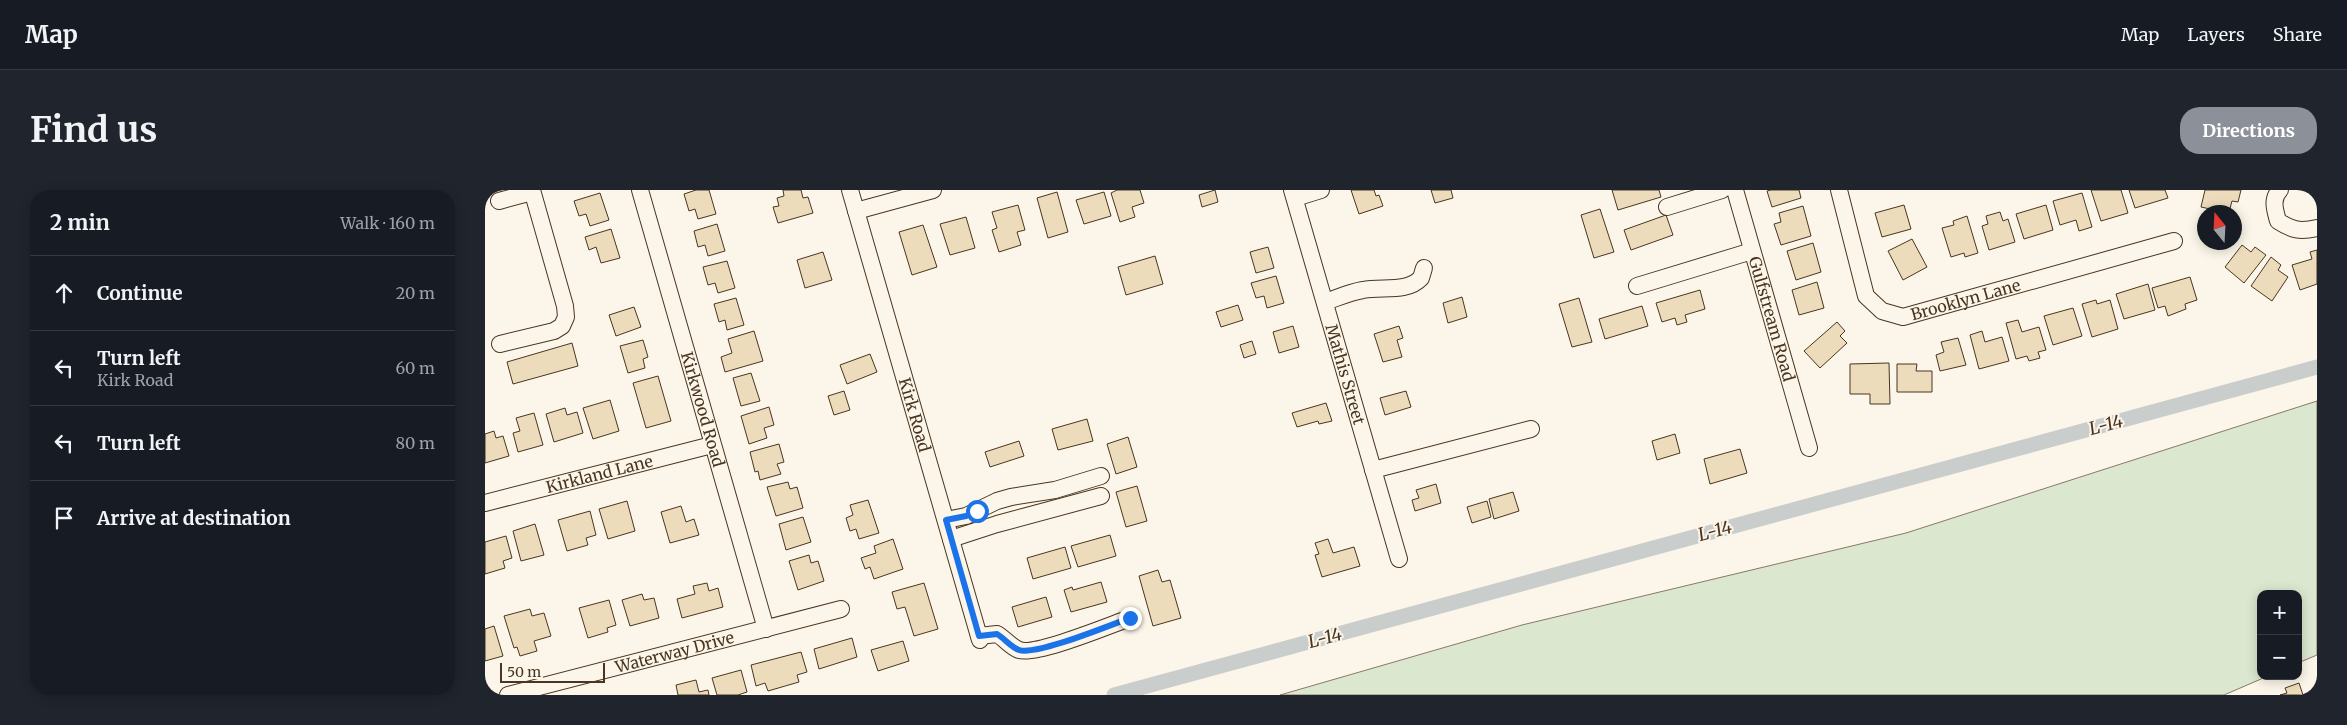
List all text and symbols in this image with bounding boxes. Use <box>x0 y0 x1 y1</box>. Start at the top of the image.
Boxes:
text: Map <box>25 19 78 50</box>
text: Map <box>2121 23 2159 46</box>
text: Layers <box>2187 23 2245 46</box>
text: Share <box>2273 23 2322 46</box>
button: Directions <box>2180 107 2317 154</box>
text: Find us <box>30 108 157 152</box>
north arrow <box>2197 205 2242 250</box>
text: 2 min <box>50 209 110 236</box>
text: Walk · 160 m <box>340 213 435 233</box>
street label: Gulfstream Road <box>1745 254 1799 384</box>
street label: Brooklyn Lane <box>1908 275 2023 324</box>
icon: ahead <box>50 279 78 307</box>
text: Continue <box>97 281 183 305</box>
text: 20 m <box>396 283 435 303</box>
street label: Mathis Street <box>1321 322 1370 428</box>
text: Turn left <box>97 346 181 370</box>
street label: Kirkwood Road <box>677 349 729 469</box>
icon: left <box>50 354 78 382</box>
text: 60 m <box>395 358 435 378</box>
text: Kirk Road <box>97 370 173 390</box>
street label: Kirk Road <box>895 375 935 455</box>
water label: L-14 <box>2086 409 2126 440</box>
icon: left <box>50 429 78 457</box>
text: Turn left <box>97 431 181 455</box>
text: 80 m <box>396 433 435 453</box>
street label: Kirkland Lane <box>544 451 655 497</box>
route start <box>966 500 989 523</box>
icon: arrive <box>50 504 78 532</box>
text: Arrive at destination <box>97 506 291 530</box>
water label: L-14 <box>1695 515 1735 546</box>
map controls <box>2257 590 2302 680</box>
button: + <box>2257 590 2302 635</box>
route end <box>1119 607 1142 630</box>
water label: L-14 <box>1305 622 1345 653</box>
street label: Waterway Drive <box>612 627 736 677</box>
button: − <box>2257 635 2302 680</box>
scale bar <box>500 660 605 683</box>
text: 50 m <box>507 663 541 681</box>

